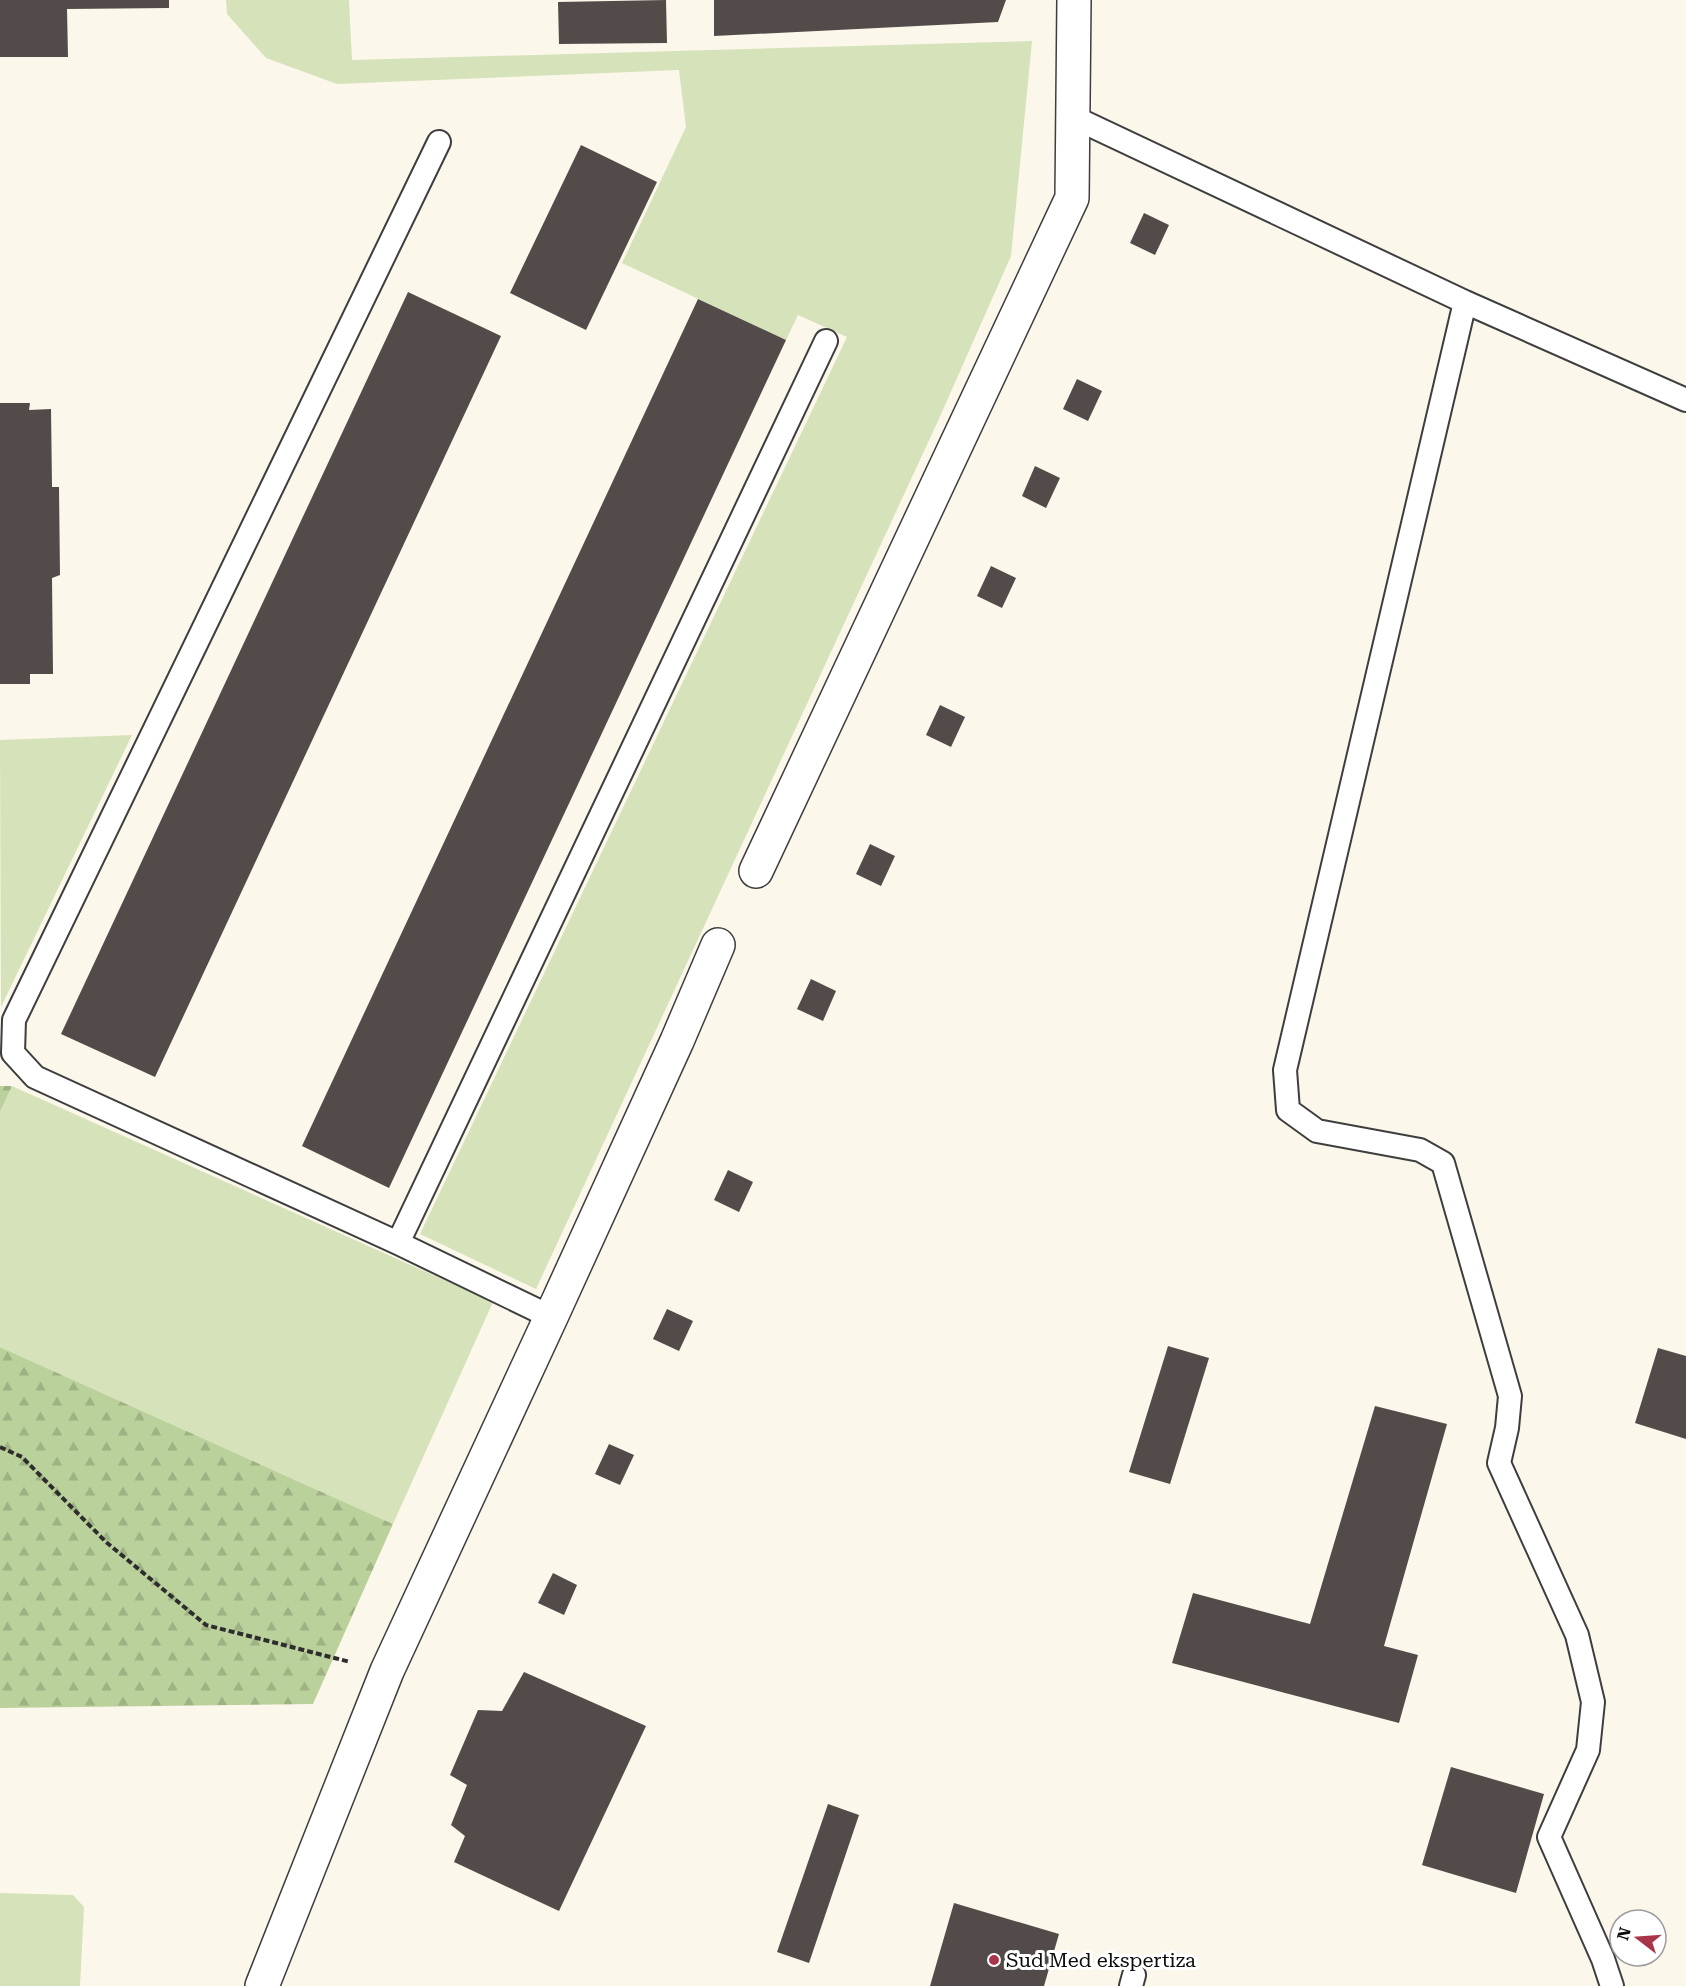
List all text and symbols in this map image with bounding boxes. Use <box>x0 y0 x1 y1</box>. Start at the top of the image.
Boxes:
north arrow <box>1608 1908 1668 1968</box>
text: N <box>1613 1925 1635 1942</box>
place label: Sud Med ekspertiza <box>1006 1948 1196 1972</box>
marker: Sud Med ekspertiza <box>987 1953 1001 1967</box>

